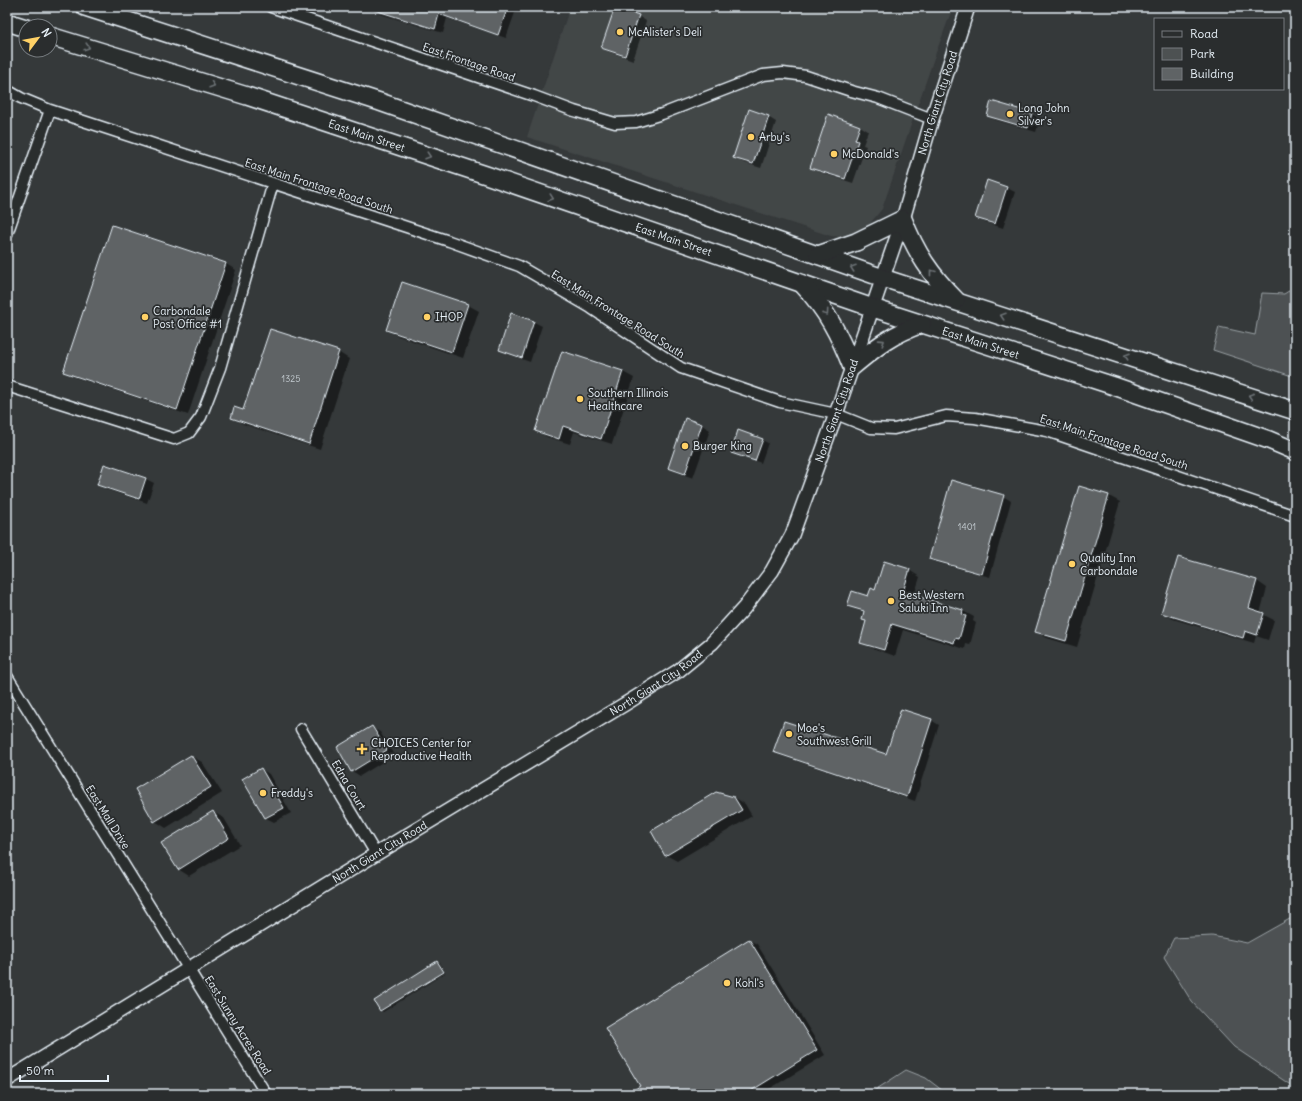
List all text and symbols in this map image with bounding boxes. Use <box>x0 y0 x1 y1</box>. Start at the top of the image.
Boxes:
north arrow <box>18 18 58 58</box>
legend <box>1154 18 1284 90</box>
place label: McAlister's Deli <box>628 25 702 39</box>
text: N <box>39 26 54 40</box>
text: Road <box>1190 26 1218 41</box>
marker: McAlister's Deli <box>615 27 625 37</box>
street label: East Frontage Road <box>421 40 518 85</box>
one-way arrow <box>84 42 91 51</box>
text: Park <box>1190 46 1215 61</box>
street label: North Giant City Road <box>915 49 961 157</box>
text: Building <box>1190 66 1234 81</box>
one-way arrow <box>208 80 215 89</box>
place label: Long John Silver's <box>1018 101 1070 128</box>
marker: Long John Silver's <box>1005 109 1015 119</box>
street label: East Main Street <box>327 116 407 155</box>
place label: Arby's <box>759 130 790 144</box>
marker: Arby's <box>746 132 756 142</box>
place label: McDonald's <box>842 147 899 161</box>
marker: McDonald's <box>829 149 839 159</box>
one-way arrow <box>425 151 432 160</box>
street label: East Main Frontage Road South <box>243 155 395 217</box>
one-way arrow <box>548 193 555 202</box>
street label: East Main Street <box>633 220 714 259</box>
one-way arrow <box>850 264 857 272</box>
street label: East Main Frontage Road South <box>549 267 687 361</box>
one-way arrow <box>929 270 936 277</box>
place label: Carbondale Post Office #1 <box>153 304 222 331</box>
one-way arrow <box>821 309 828 316</box>
place label: IHOP <box>435 310 463 324</box>
marker: Carbondale Post Office #1 <box>140 312 150 322</box>
marker: IHOP <box>422 312 432 322</box>
one-way arrow <box>1000 312 1007 321</box>
street label: East Main Street <box>940 324 1021 362</box>
one-way arrow <box>878 340 885 347</box>
one-way arrow <box>1124 353 1131 361</box>
street label: North Giant City Road <box>812 357 861 464</box>
house number: 1325 <box>282 373 300 384</box>
place label: Southern Illinois Healthcare <box>588 386 668 413</box>
one-way arrow <box>1247 392 1254 401</box>
marker: Southern Illinois Healthcare <box>575 394 585 404</box>
street label: East Main Frontage Road South <box>1038 411 1190 473</box>
place label: Burger King <box>693 439 752 453</box>
marker: Burger King <box>680 441 690 451</box>
house number: 1401 <box>958 521 976 532</box>
place label: Quality Inn Carbondale <box>1080 551 1138 578</box>
marker: Quality Inn Carbondale <box>1067 559 1077 569</box>
place label: Best Western Saluki Inn <box>899 588 964 615</box>
marker: Best Western Saluki Inn <box>886 596 896 606</box>
street label: North Giant City Road <box>607 647 706 719</box>
place label: Moe's Southwest Grill <box>797 721 871 748</box>
marker: Moe's Southwest Grill <box>784 729 794 739</box>
place label: CHOICES Center for Reproductive Health <box>371 736 472 763</box>
marker: CHOICES Center for Reproductive Health <box>356 743 368 755</box>
street label: Edna Court <box>329 757 370 813</box>
street label: East Mall Drive <box>83 783 133 852</box>
place label: Freddy's <box>271 786 313 800</box>
marker: Freddy's <box>258 788 268 798</box>
street label: North Giant City Road <box>330 818 430 886</box>
street label: East Sunny Acres Road <box>202 973 274 1078</box>
place label: Kohl's <box>735 976 764 990</box>
marker: Kohl's <box>722 978 732 988</box>
scale bar <box>20 1057 108 1083</box>
text: 50 m <box>26 1063 55 1078</box>

